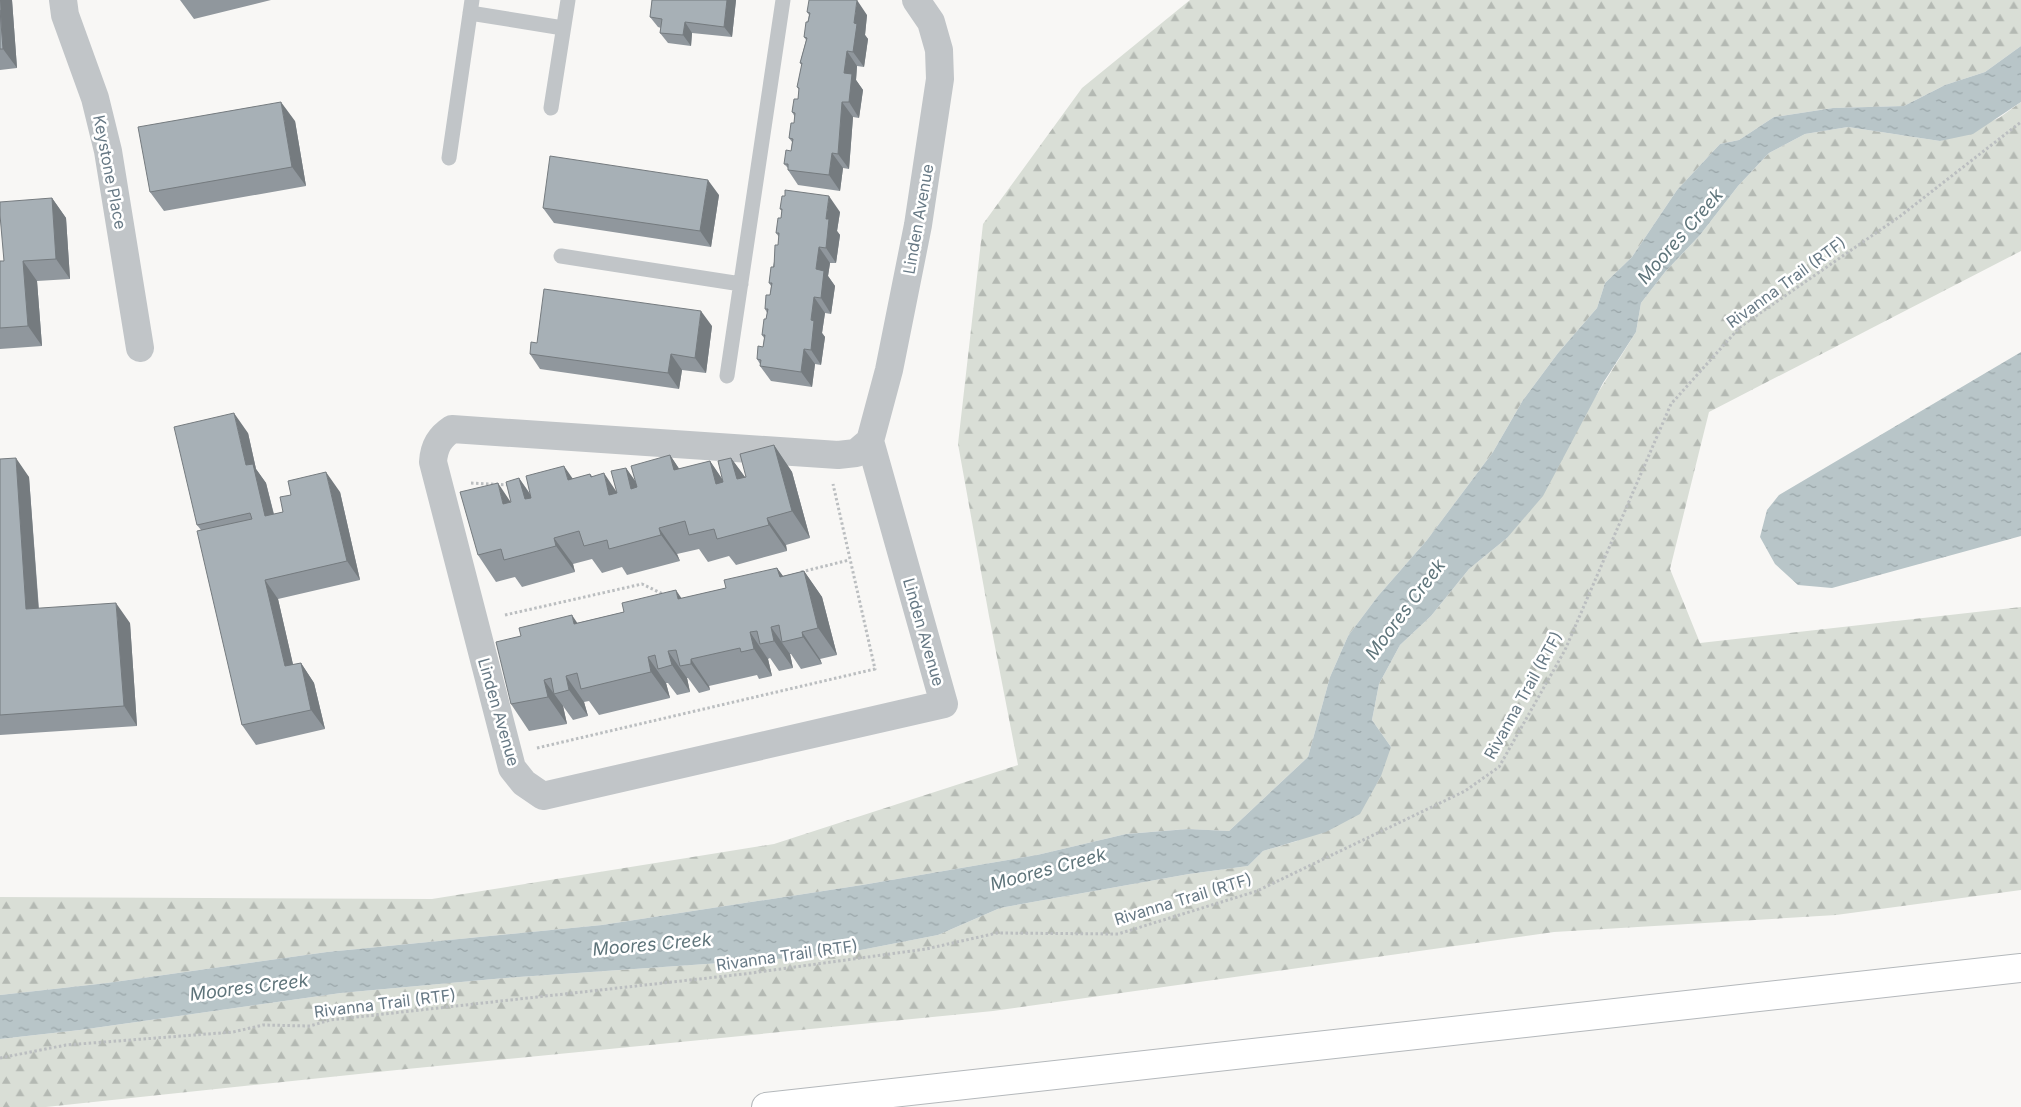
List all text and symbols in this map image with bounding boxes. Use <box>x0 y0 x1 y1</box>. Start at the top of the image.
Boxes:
street label: Keystone Place <box>89 113 131 231</box>
street label: Linden Avenue <box>898 162 938 276</box>
water label: Moores Creek <box>1633 183 1728 288</box>
street label: Rivanna Trail (RTF) <box>1722 232 1850 332</box>
water label: Moores Creek <box>1361 554 1450 663</box>
street label: Linden Avenue <box>899 576 949 688</box>
street label: Rivanna Trail (RTF) <box>1480 628 1566 762</box>
street label: Linden Avenue <box>474 656 524 768</box>
water label: Moores Creek <box>988 843 1110 895</box>
street label: Rivanna Trail (RTF) <box>1112 869 1254 929</box>
water label: Moores Creek <box>592 928 714 960</box>
street label: Rivanna Trail (RTF) <box>715 935 859 975</box>
water label: Moores Creek <box>188 969 311 1005</box>
street label: Rivanna Trail (RTF) <box>313 984 457 1022</box>

